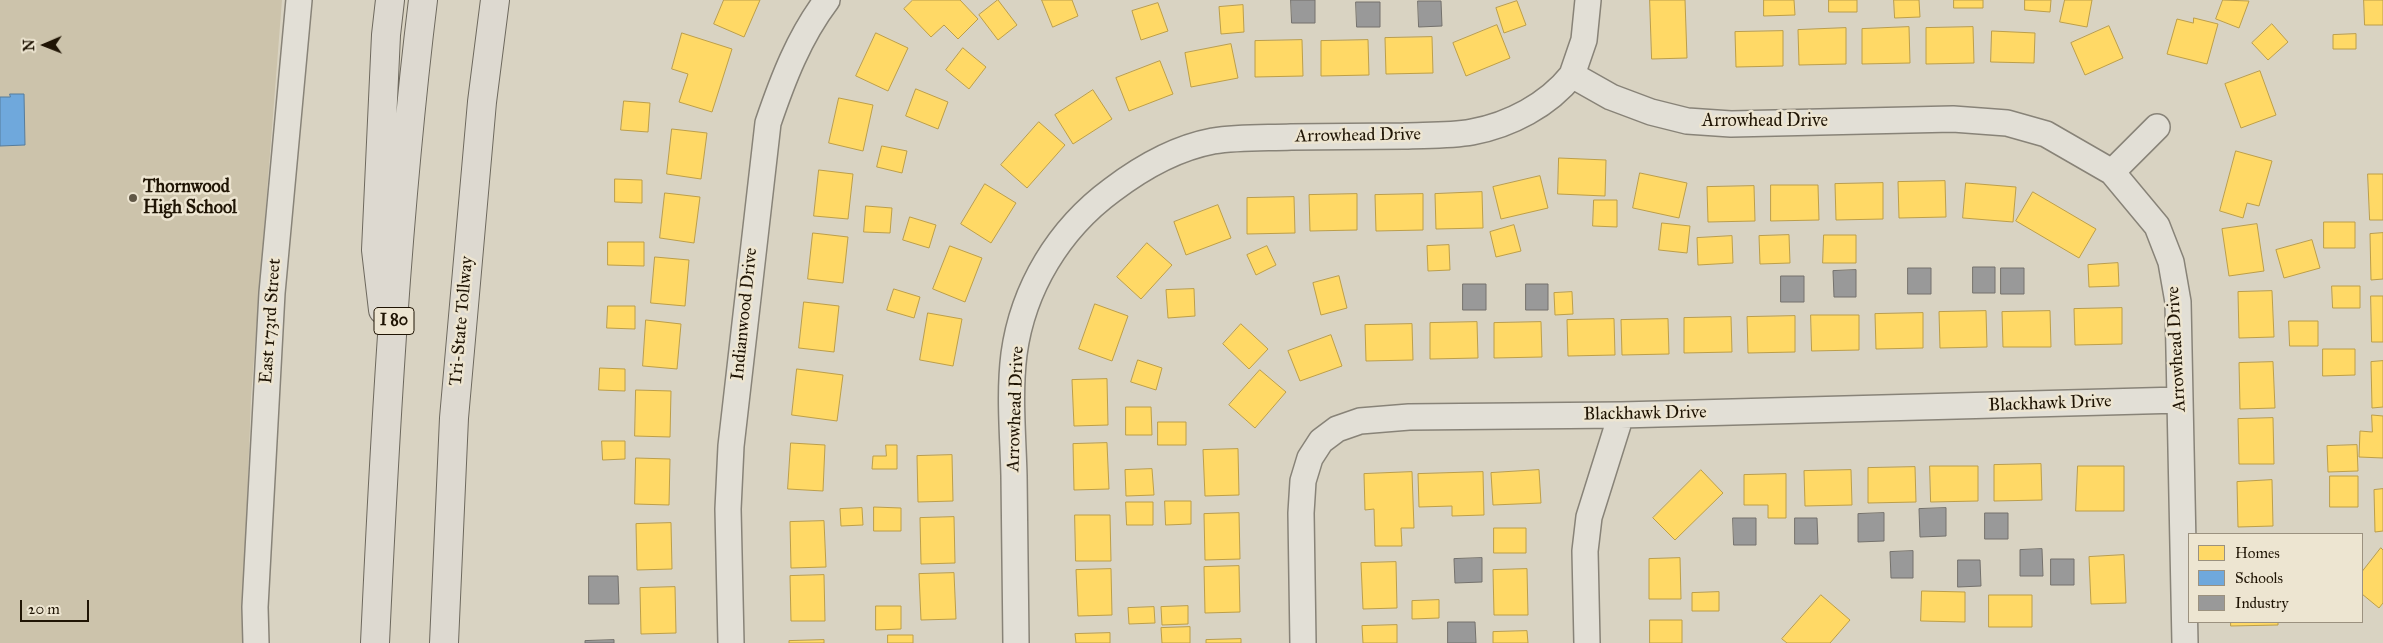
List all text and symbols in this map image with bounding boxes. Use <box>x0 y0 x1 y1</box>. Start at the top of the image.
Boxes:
north arrow <box>20 20 70 70</box>
text: N <box>21 39 38 51</box>
street label: Arrowhead Drive <box>1702 111 1828 133</box>
street label: Arrowhead Drive <box>1295 124 1421 148</box>
place label: Thornwood High School <box>143 177 237 220</box>
marker: Thornwood High School <box>127 192 139 204</box>
street label: Indianwood Drive <box>727 247 763 381</box>
street label: Tri-State Tollway <box>446 255 478 387</box>
street label: East 173rd Street <box>256 258 286 384</box>
street label: Arrowhead Drive <box>2163 286 2191 412</box>
road number: I 80 <box>374 308 414 334</box>
street label: Arrowhead Drive <box>1003 346 1029 472</box>
street label: Blackhawk Drive <box>1988 391 2112 417</box>
street label: Blackhawk Drive <box>1583 402 1707 426</box>
legend <box>2188 533 2363 623</box>
text: Homes <box>2235 544 2280 562</box>
text: Schools <box>2235 569 2283 587</box>
scale bar <box>22 590 91 622</box>
text: Industry <box>2235 594 2289 612</box>
text: 20 m <box>28 600 60 618</box>

